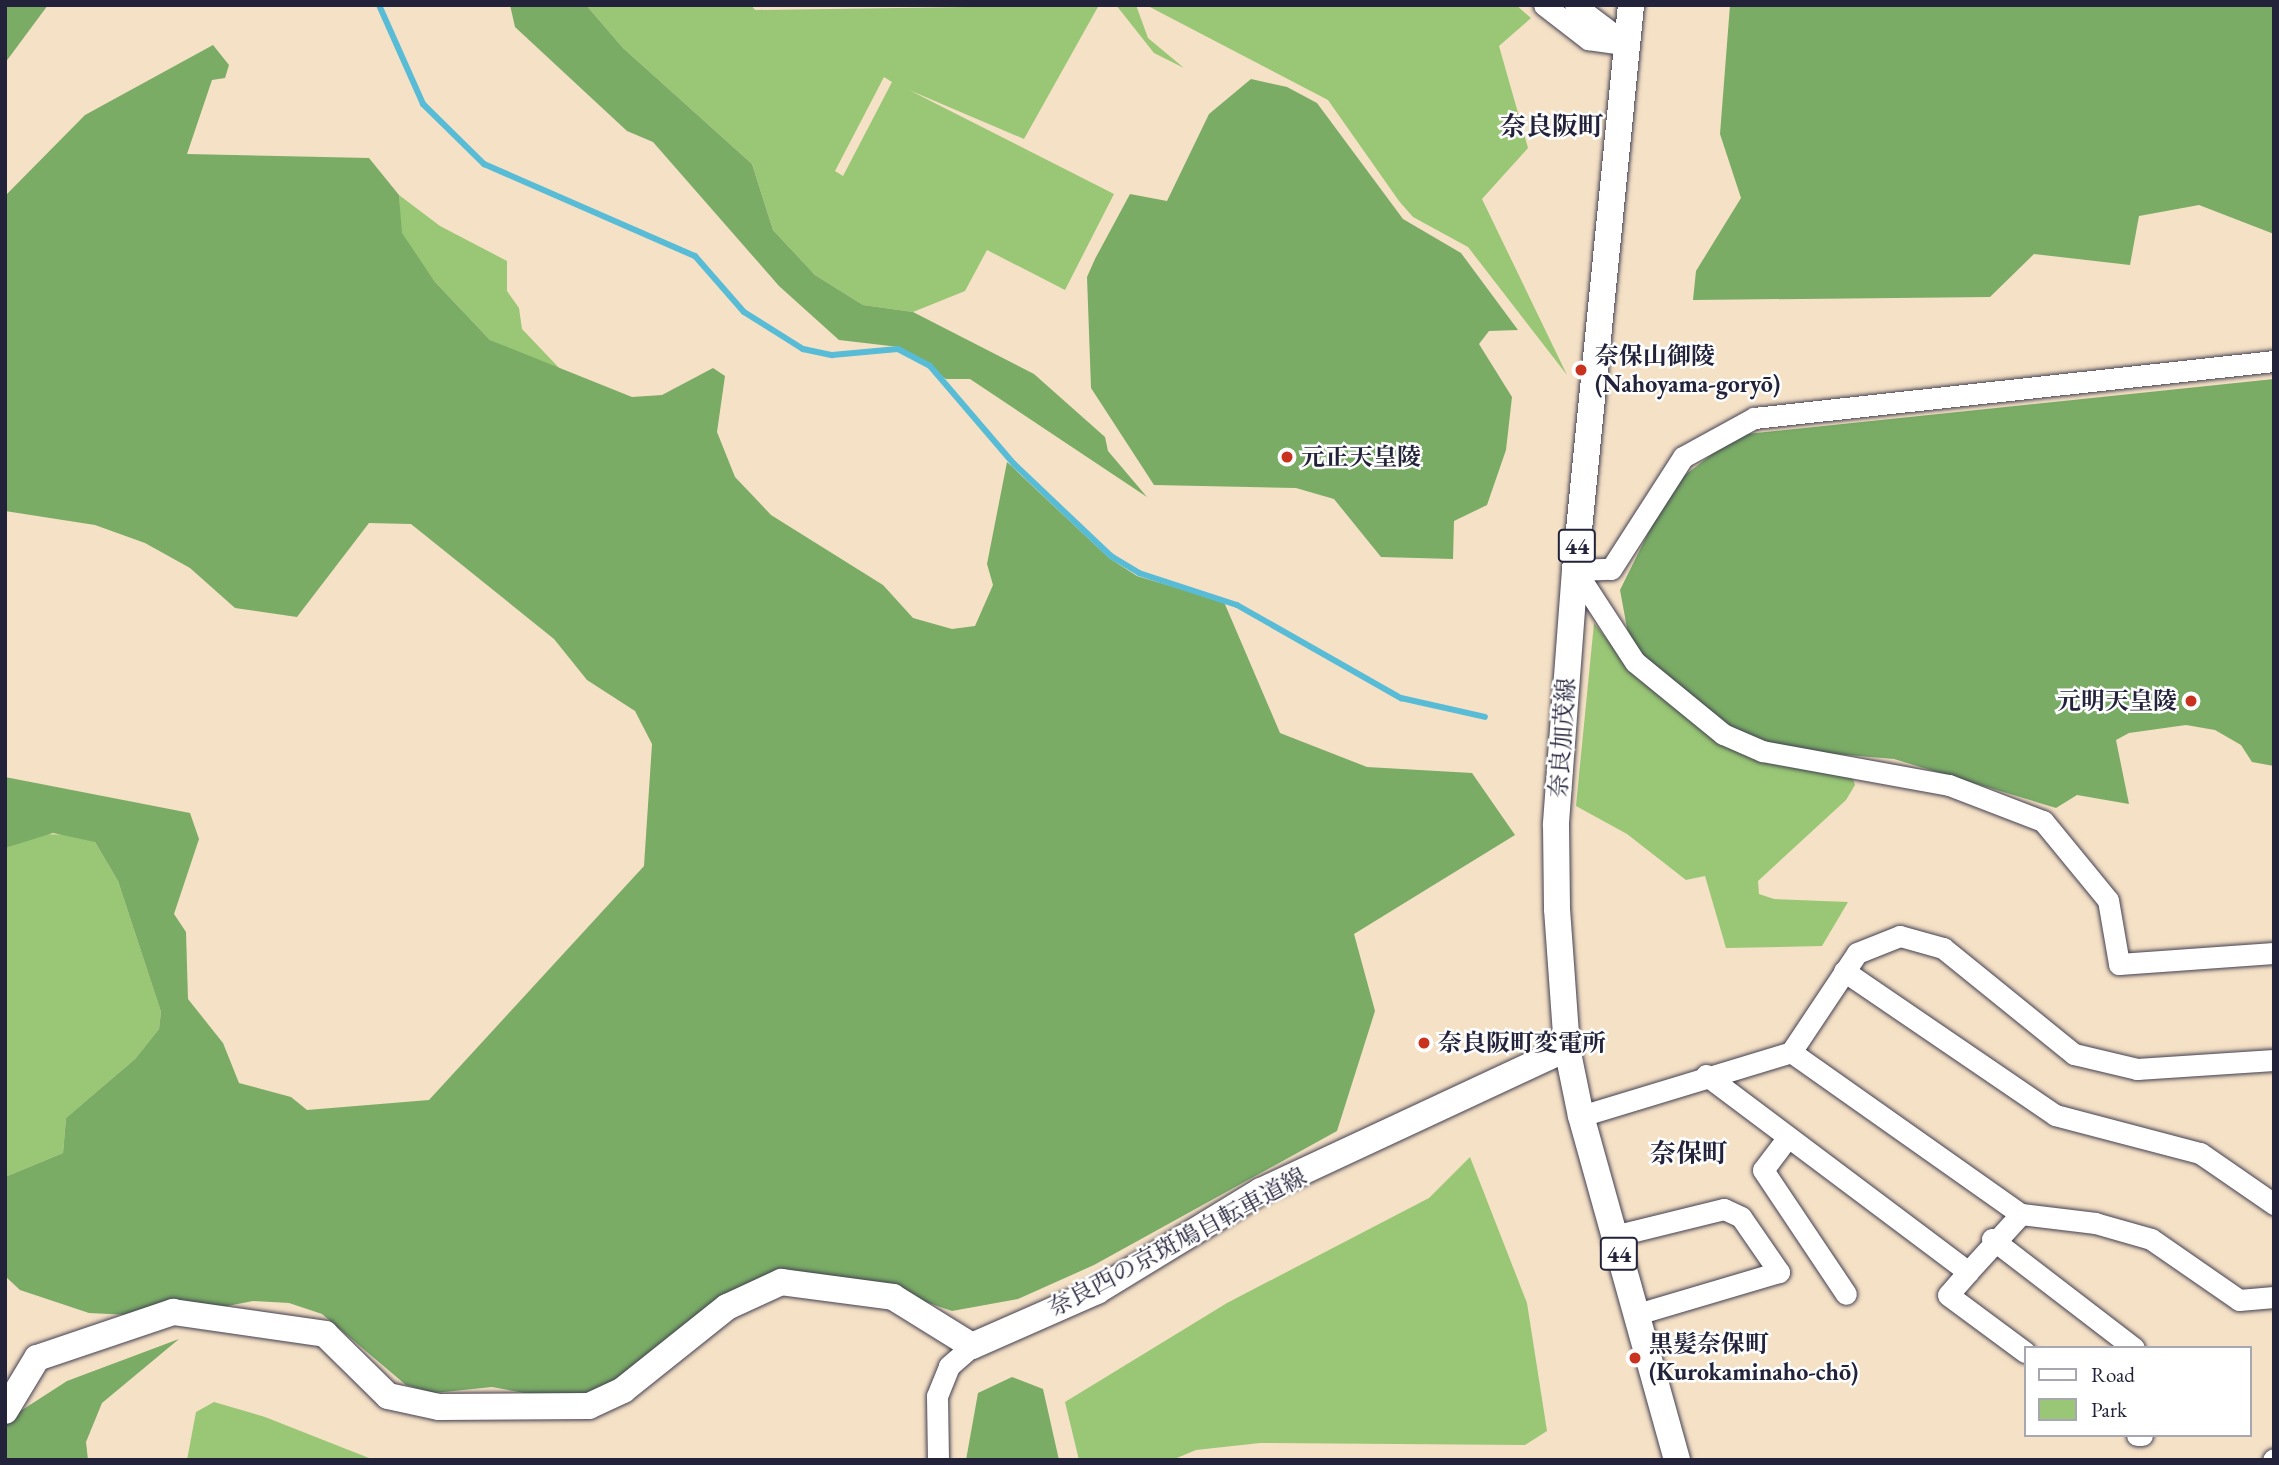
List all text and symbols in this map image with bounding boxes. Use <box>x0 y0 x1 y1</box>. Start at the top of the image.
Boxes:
district label: 奈良阪町 <box>1500 111 1604 143</box>
place label: 奈保山御陵 (Nahoyama-goryō) <box>1595 342 1780 398</box>
marker: 奈保山御陵 (Nahoyama-goryō) <box>1573 362 1589 378</box>
place label: 元正天皇陵 <box>1301 443 1421 471</box>
marker: 元正天皇陵 <box>1279 449 1295 465</box>
road number: 44 <box>1558 526 1596 566</box>
street label: 奈良加茂線 <box>1543 677 1581 799</box>
place label: 元明天皇陵 <box>2057 687 2177 715</box>
marker: 元明天皇陵 <box>2183 693 2199 709</box>
place label: 奈良阪町変電所 <box>1438 1029 1606 1057</box>
marker: 奈良阪町変電所 <box>1416 1035 1432 1051</box>
district label: 奈保町 <box>1650 1138 1728 1170</box>
street label: 奈良西の京斑鳩自転車道線 <box>1043 1162 1311 1322</box>
road number: 44 <box>1600 1234 1638 1274</box>
place label: 黒髪奈保町 (Kurokaminaho-chō) <box>1649 1330 1858 1386</box>
legend <box>2024 1346 2251 1437</box>
marker: 黒髪奈保町 (Kurokaminaho-chō) <box>1627 1350 1643 1366</box>
text: Road <box>2091 1361 2135 1388</box>
text: Park <box>2091 1396 2127 1423</box>

